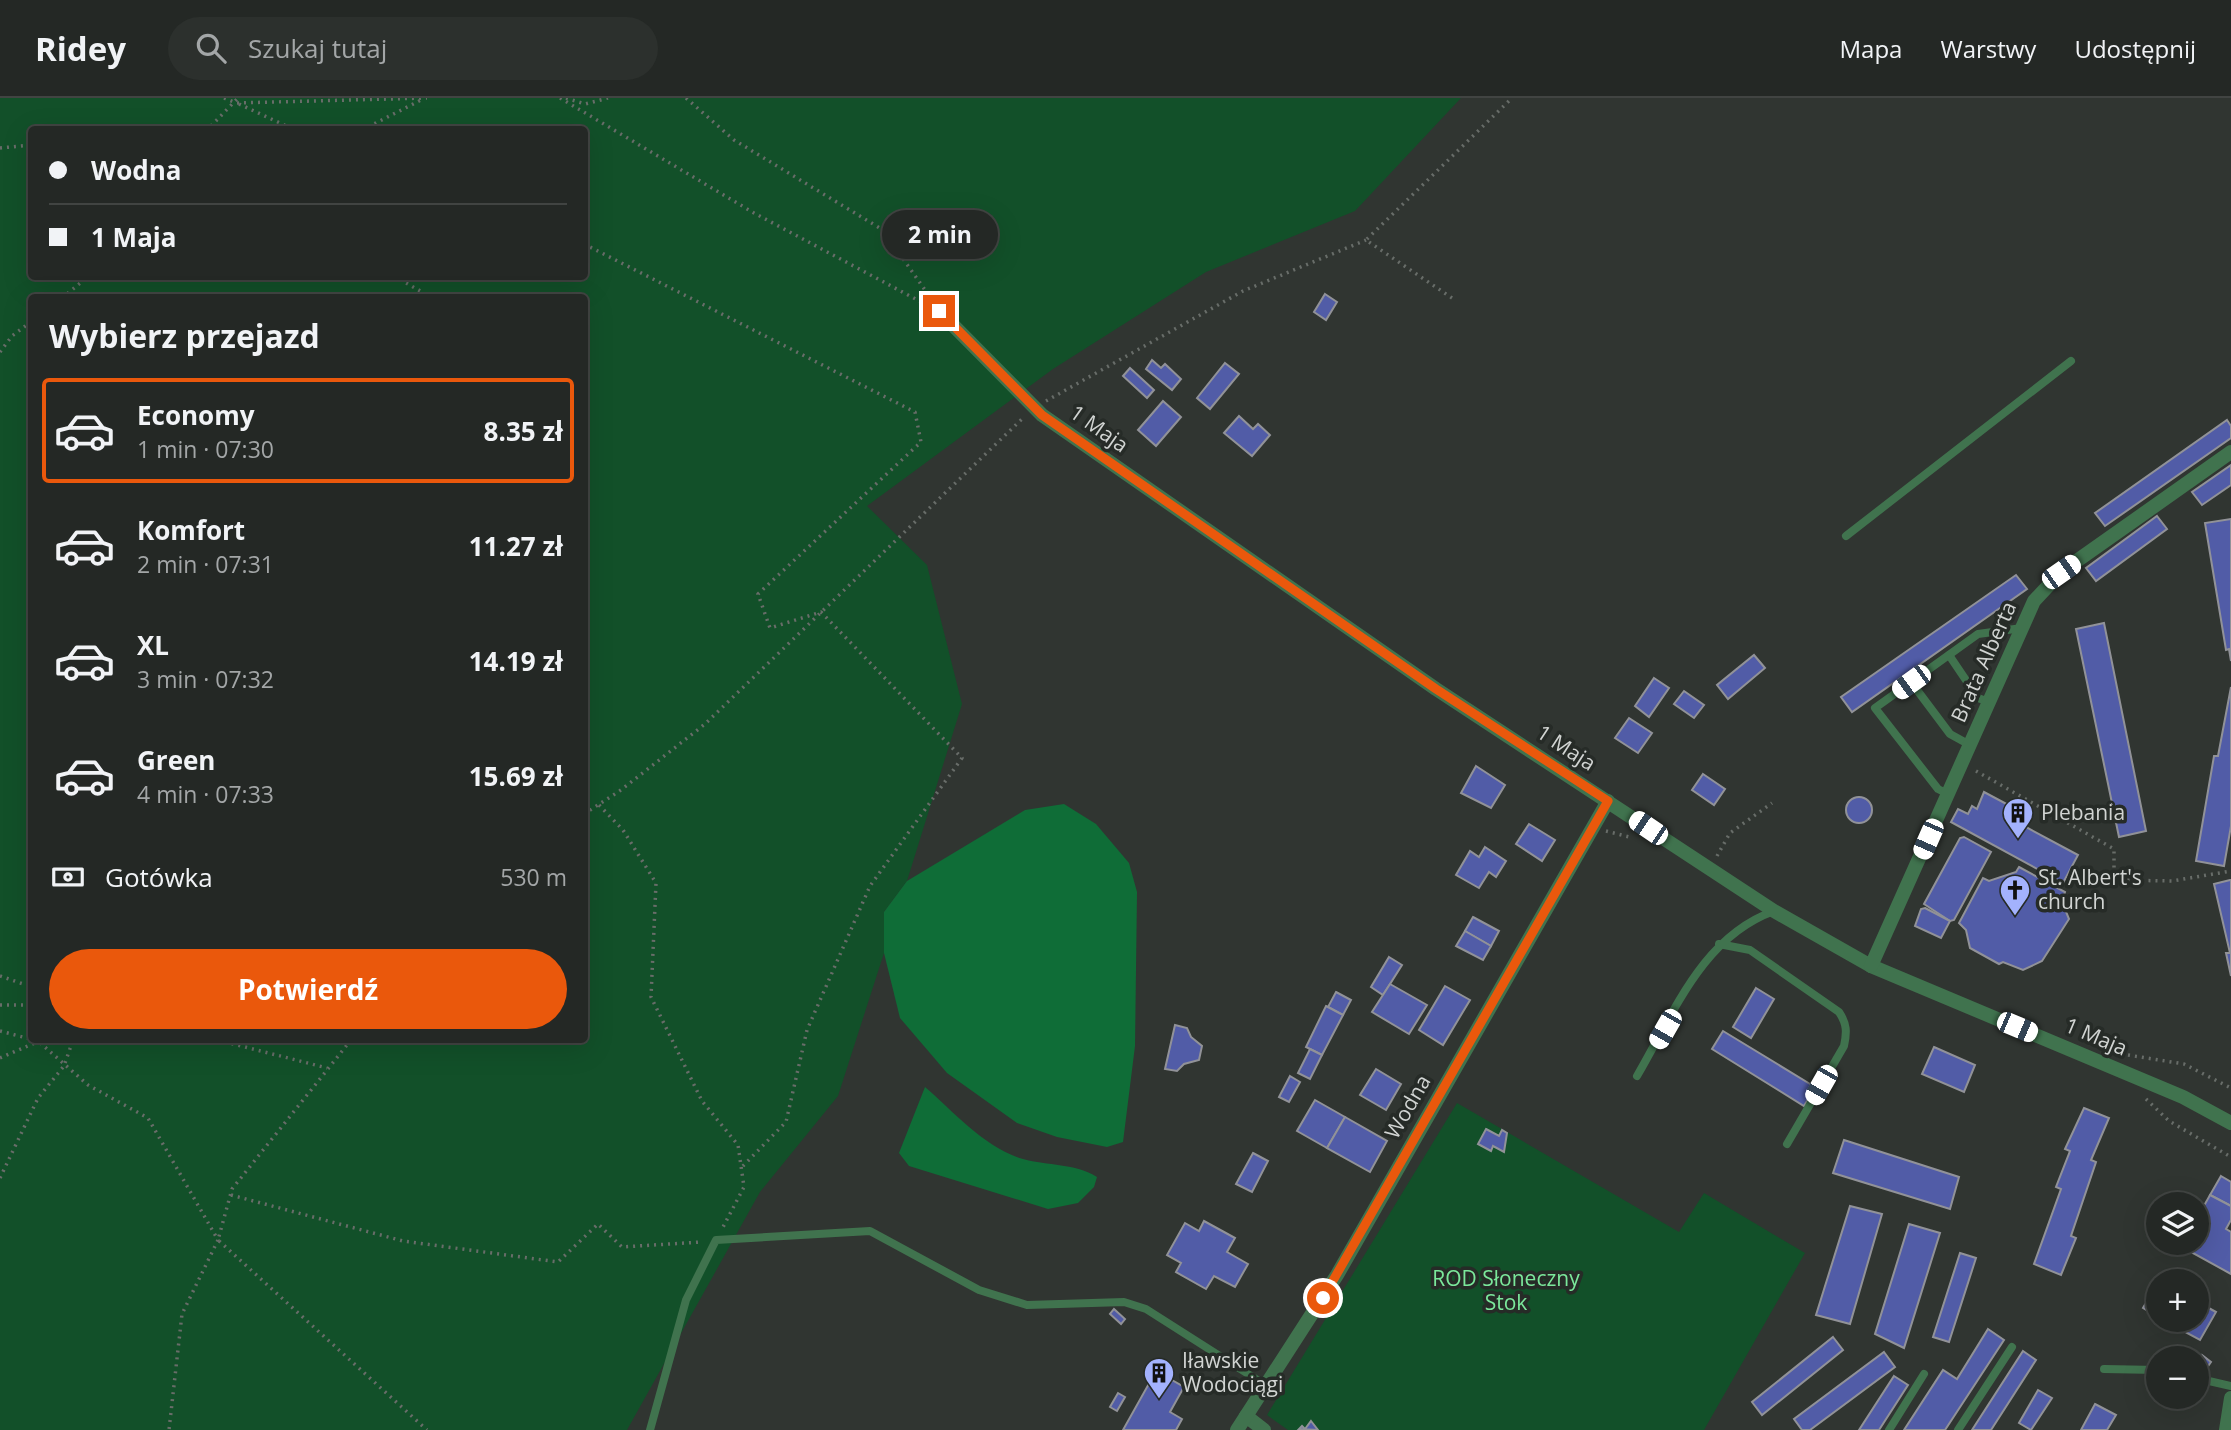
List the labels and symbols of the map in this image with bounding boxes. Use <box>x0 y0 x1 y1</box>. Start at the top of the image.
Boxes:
callout: 2 min <box>881 209 997 258</box>
route end <box>923 295 955 327</box>
street label: 1 Maja <box>1065 398 1134 458</box>
car <box>2038 551 2085 593</box>
street label: Brata Alberta <box>1944 597 2022 726</box>
car <box>1888 661 1935 703</box>
street label: 1 Maja <box>1532 718 1601 777</box>
building icon: Plebania <box>2001 796 2035 840</box>
place label: Plebania <box>2041 798 2125 826</box>
car <box>1625 808 1672 848</box>
car <box>1910 816 1947 862</box>
place label: St. Albert's church <box>2038 863 2142 915</box>
church icon: St. Albert's church <box>1998 873 2032 917</box>
car <box>1646 1006 1685 1052</box>
car <box>1994 1009 2041 1045</box>
street label: 1 Maja <box>2061 1010 2132 1062</box>
car <box>1802 1062 1841 1108</box>
street label: Wodna <box>1378 1069 1437 1144</box>
park label: ROD Słoneczny Stok <box>1432 1264 1580 1316</box>
route start <box>1307 1282 1339 1314</box>
place label: Iławskie Wodociągi <box>1182 1346 1283 1398</box>
building icon: Iławskie Wodociągi <box>1142 1356 1176 1400</box>

